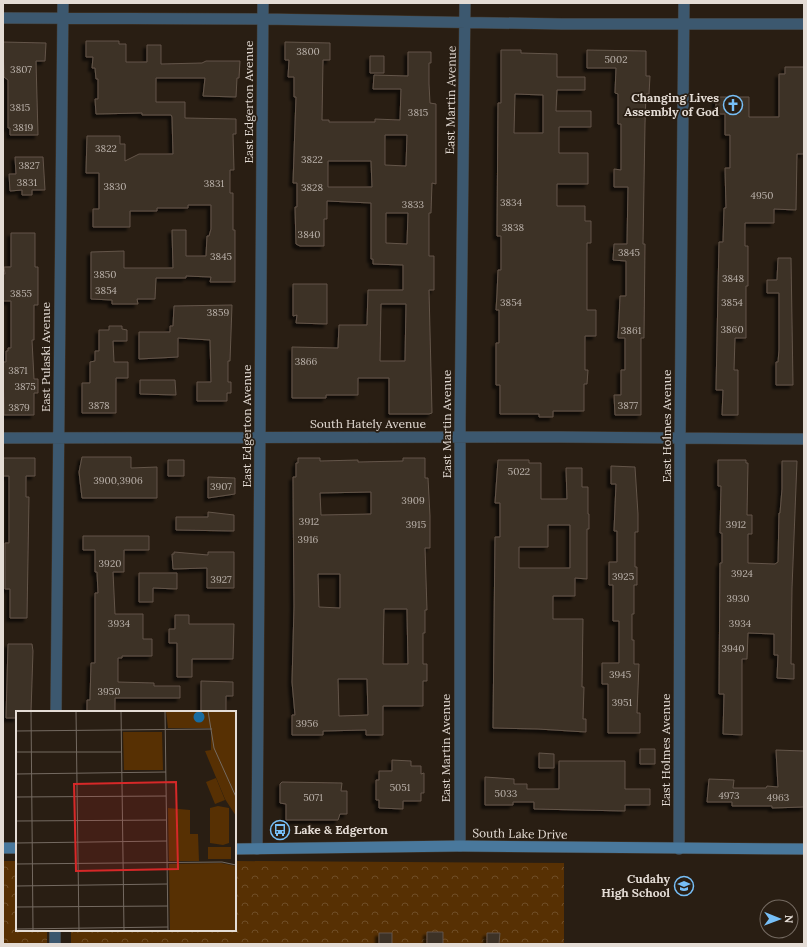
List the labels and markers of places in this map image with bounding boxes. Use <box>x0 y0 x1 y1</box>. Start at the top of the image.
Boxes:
place label: Changing Lives Assembly of God <box>624 90 719 119</box>
church icon: Changing Lives Assembly of God <box>722 94 744 116</box>
bus stop icon: Lake & Edgerton <box>269 819 291 841</box>
place label: Lake & Edgerton <box>294 822 388 837</box>
place label: Cudahy High School <box>601 871 670 900</box>
school or university icon: Cudahy High School <box>673 875 695 897</box>

